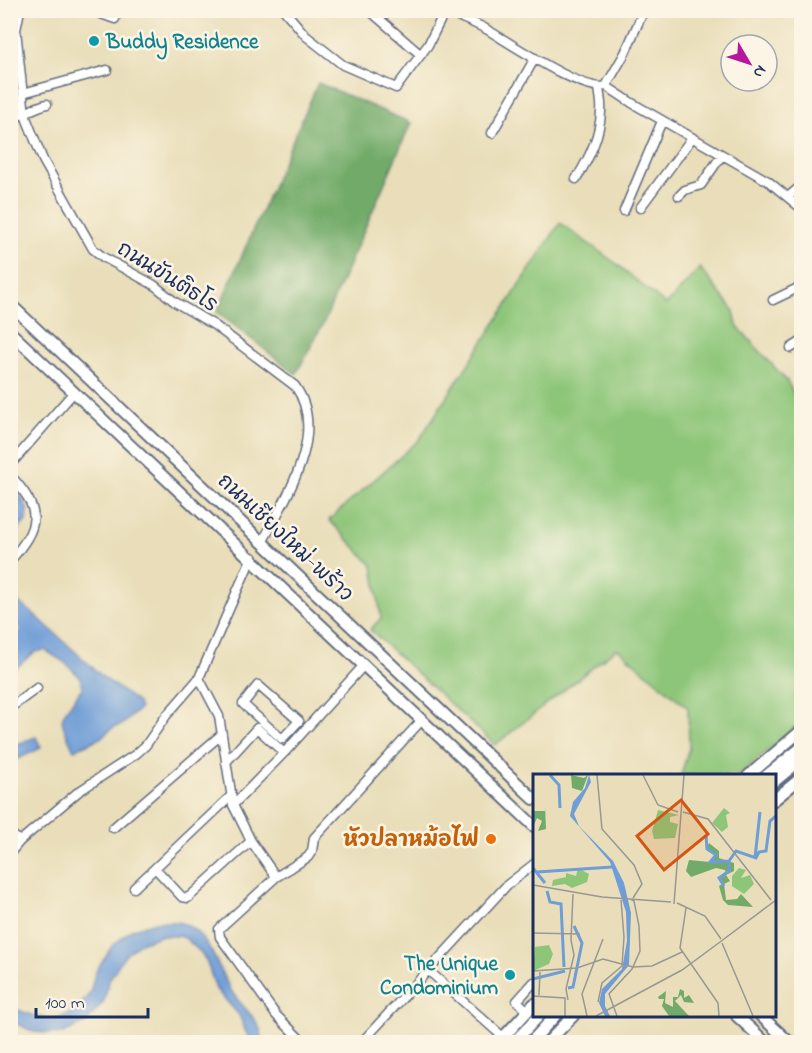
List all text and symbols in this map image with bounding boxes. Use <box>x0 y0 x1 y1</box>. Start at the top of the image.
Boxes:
place label: Buddy Residence <box>105 28 259 60</box>
north arrow <box>719 33 779 93</box>
marker: Buddy Residence <box>87 34 101 48</box>
text: N <box>746 59 772 83</box>
street label: ถนนขันติธโร <box>111 235 223 321</box>
street label: ถนนเชียงใหม่-พร้าว <box>210 467 359 609</box>
inset map <box>533 774 776 1017</box>
place label: หัวปลาหม้อไฟ <box>343 824 479 856</box>
marker: หัวปลาหม้อไฟ <box>484 832 498 846</box>
place label: The Unique Condominium <box>380 950 499 1004</box>
marker: The Unique Condominium <box>503 968 517 982</box>
scale bar <box>36 981 148 1019</box>
text: 100 m <box>45 991 85 1017</box>

